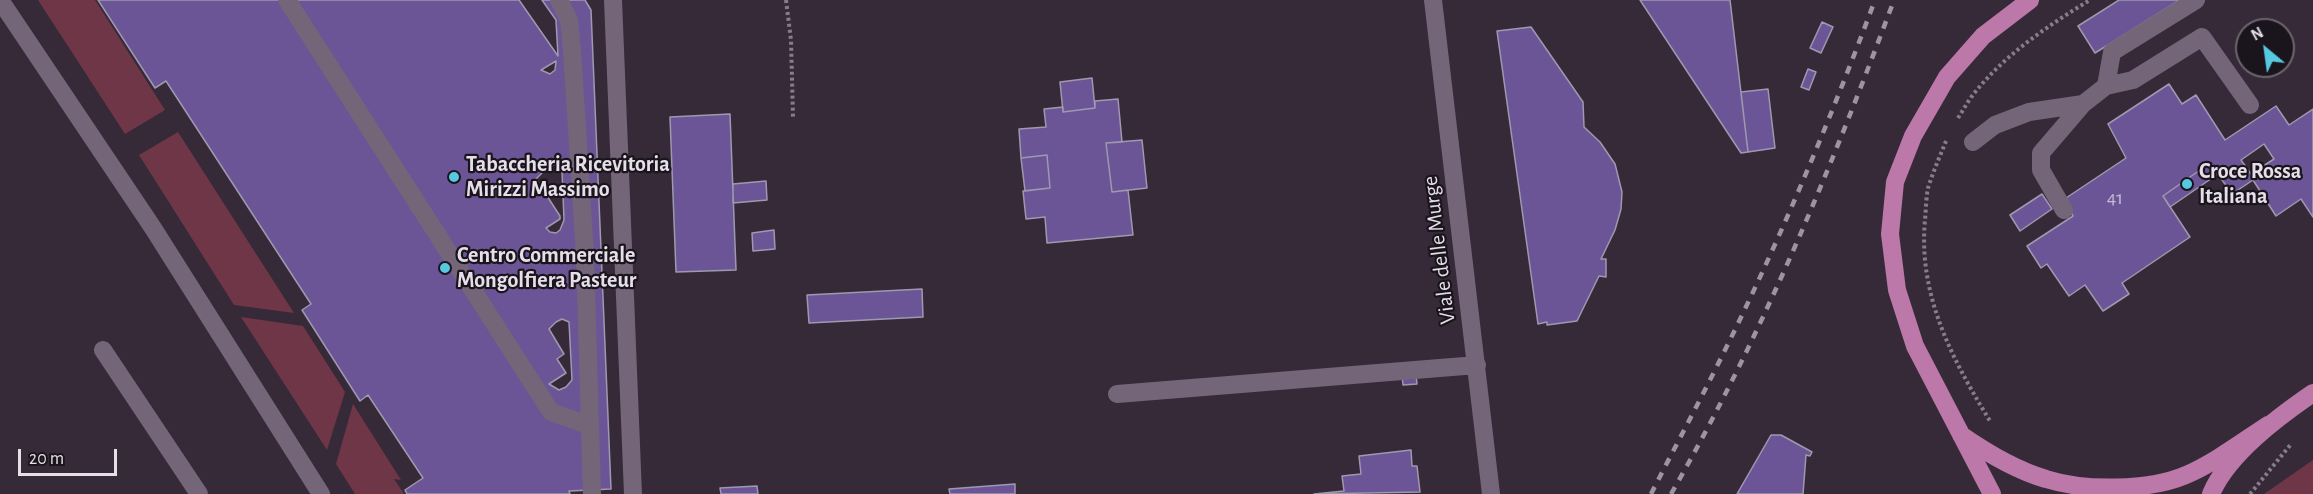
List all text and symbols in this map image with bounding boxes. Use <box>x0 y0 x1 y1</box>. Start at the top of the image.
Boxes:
north arrow <box>2235 18 2295 78</box>
text: N <box>2248 24 2266 44</box>
place label: Tabaccheria Ricevitoria Mirizzi Massimo <box>466 151 670 202</box>
place label: Croce Rossa Italiana <box>2199 158 2301 210</box>
marker: Tabaccheria Ricevitoria Mirizzi Massimo <box>447 170 461 184</box>
street label: Viale delle Murge <box>1417 174 1461 326</box>
marker: Croce Rossa Italiana <box>2180 177 2194 191</box>
house number: 41 <box>2107 186 2123 210</box>
place label: Centro Commerciale Mongolfiera Pasteur <box>457 242 636 294</box>
marker: Centro Commerciale Mongolfiera Pasteur <box>438 261 452 275</box>
scale bar <box>21 437 120 475</box>
text: 20 m <box>29 450 64 468</box>

